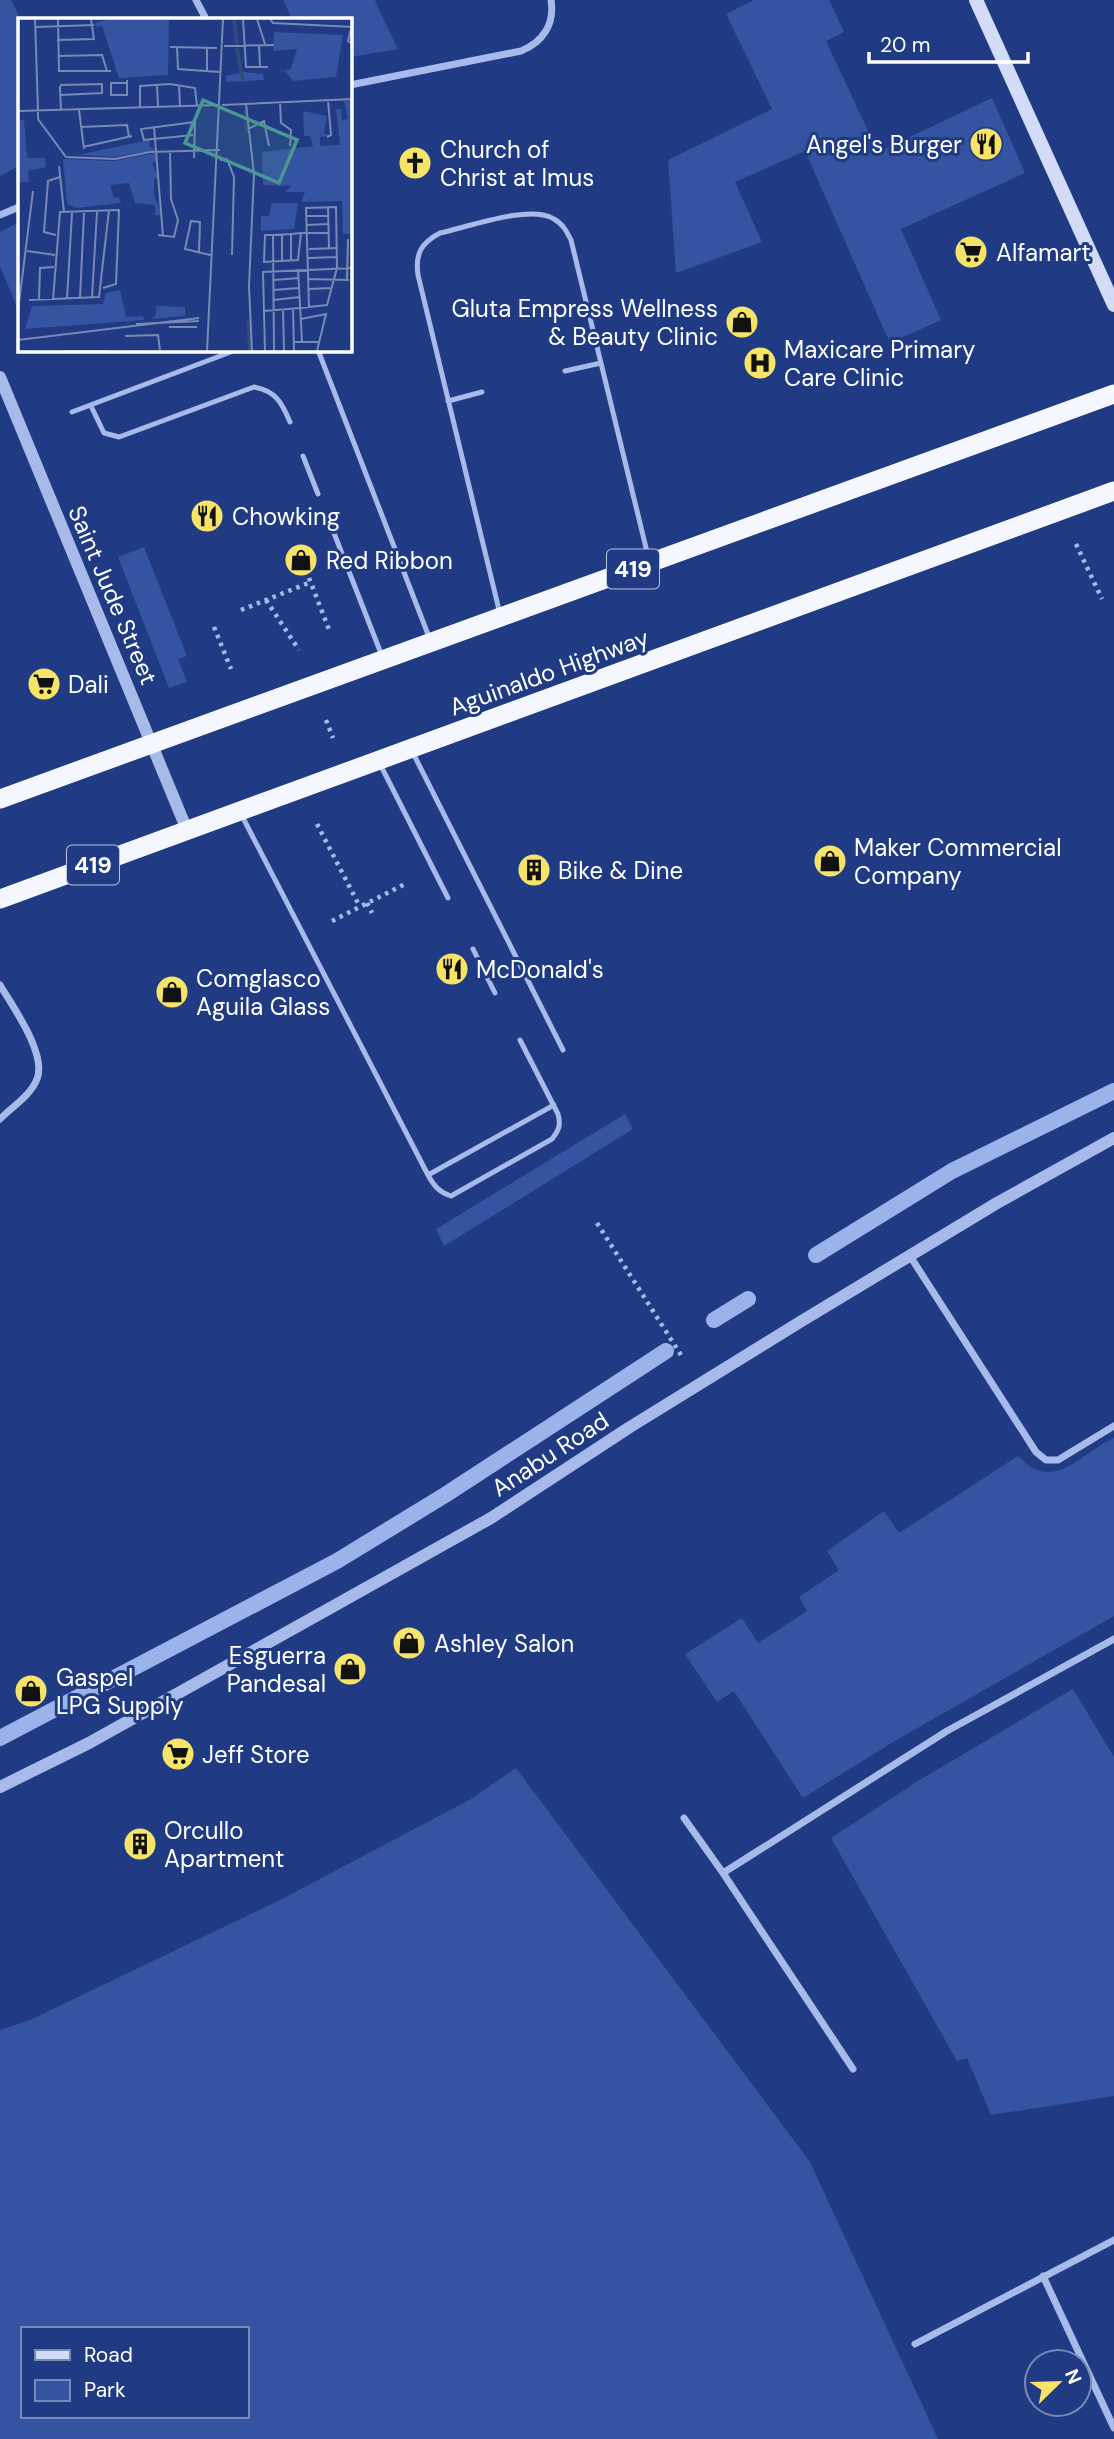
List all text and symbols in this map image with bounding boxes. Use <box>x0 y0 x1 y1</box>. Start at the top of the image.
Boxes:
inset map <box>18 18 352 352</box>
scale bar <box>869 21 1028 65</box>
text: 20 m <box>880 31 931 59</box>
restaurant icon: Angel's Burger <box>967 125 1005 163</box>
place label: Angel's Burger <box>806 129 962 160</box>
place label: Church of Christ at Imus <box>440 134 594 193</box>
church icon: Church of Christ at Imus <box>396 144 434 182</box>
supermarket icon: Alfamart <box>952 233 990 271</box>
place label: Alfamart <box>996 237 1091 268</box>
place label: Gluta Empress Wellness & Beauty Clinic <box>452 293 718 352</box>
shop icon: Gluta Empress Wellness & Beauty Clinic <box>723 303 761 341</box>
place label: Maxicare Primary Care Clinic <box>784 334 975 393</box>
hospital icon: Maxicare Primary Care Clinic <box>741 344 779 382</box>
restaurant icon: Chowking <box>188 497 226 535</box>
street label: Saint Jude Street <box>61 501 165 689</box>
place label: Chowking <box>232 501 340 532</box>
shop icon: Red Ribbon <box>282 541 320 579</box>
place label: Red Ribbon <box>326 545 453 576</box>
road number: 419 <box>607 550 659 589</box>
street label: Aguinaldo Highway <box>445 622 653 722</box>
supermarket icon: Dali <box>25 665 63 703</box>
place label: Dali <box>68 669 109 700</box>
place label: Maker Commercial Company <box>854 832 1062 891</box>
shop icon: Maker Commercial Company <box>811 842 849 880</box>
road number: 419 <box>67 846 119 884</box>
building icon: Bike & Dine <box>515 851 553 889</box>
place label: Bike & Dine <box>558 855 683 886</box>
restaurant icon: McDonald's <box>433 950 471 988</box>
place label: McDonald's <box>476 954 604 985</box>
place label: Comglasco Aguila Glass <box>196 963 330 1022</box>
shop icon: Comglasco Aguila Glass <box>153 973 191 1011</box>
street label: Anabu Road <box>485 1405 615 1503</box>
shop icon: Ashley Salon <box>390 1624 428 1662</box>
place label: Ashley Salon <box>434 1628 574 1659</box>
place label: Esguerra Pandesal <box>227 1640 326 1699</box>
shop icon: Esguerra Pandesal <box>331 1650 369 1688</box>
place label: Gaspel LPG Supply <box>56 1662 184 1721</box>
shop icon: Gaspel LPG Supply <box>12 1672 50 1710</box>
supermarket icon: Jeff Store <box>159 1735 197 1773</box>
place label: Jeff Store <box>202 1739 310 1770</box>
place label: Orcullo Apartment <box>164 1815 285 1874</box>
building icon: Orcullo Apartment <box>121 1825 159 1863</box>
legend <box>21 2327 248 2418</box>
text: Road <box>84 2341 133 2369</box>
north arrow <box>1023 2348 1093 2418</box>
text: N <box>1059 2365 1087 2388</box>
text: Park <box>84 2376 126 2404</box>

